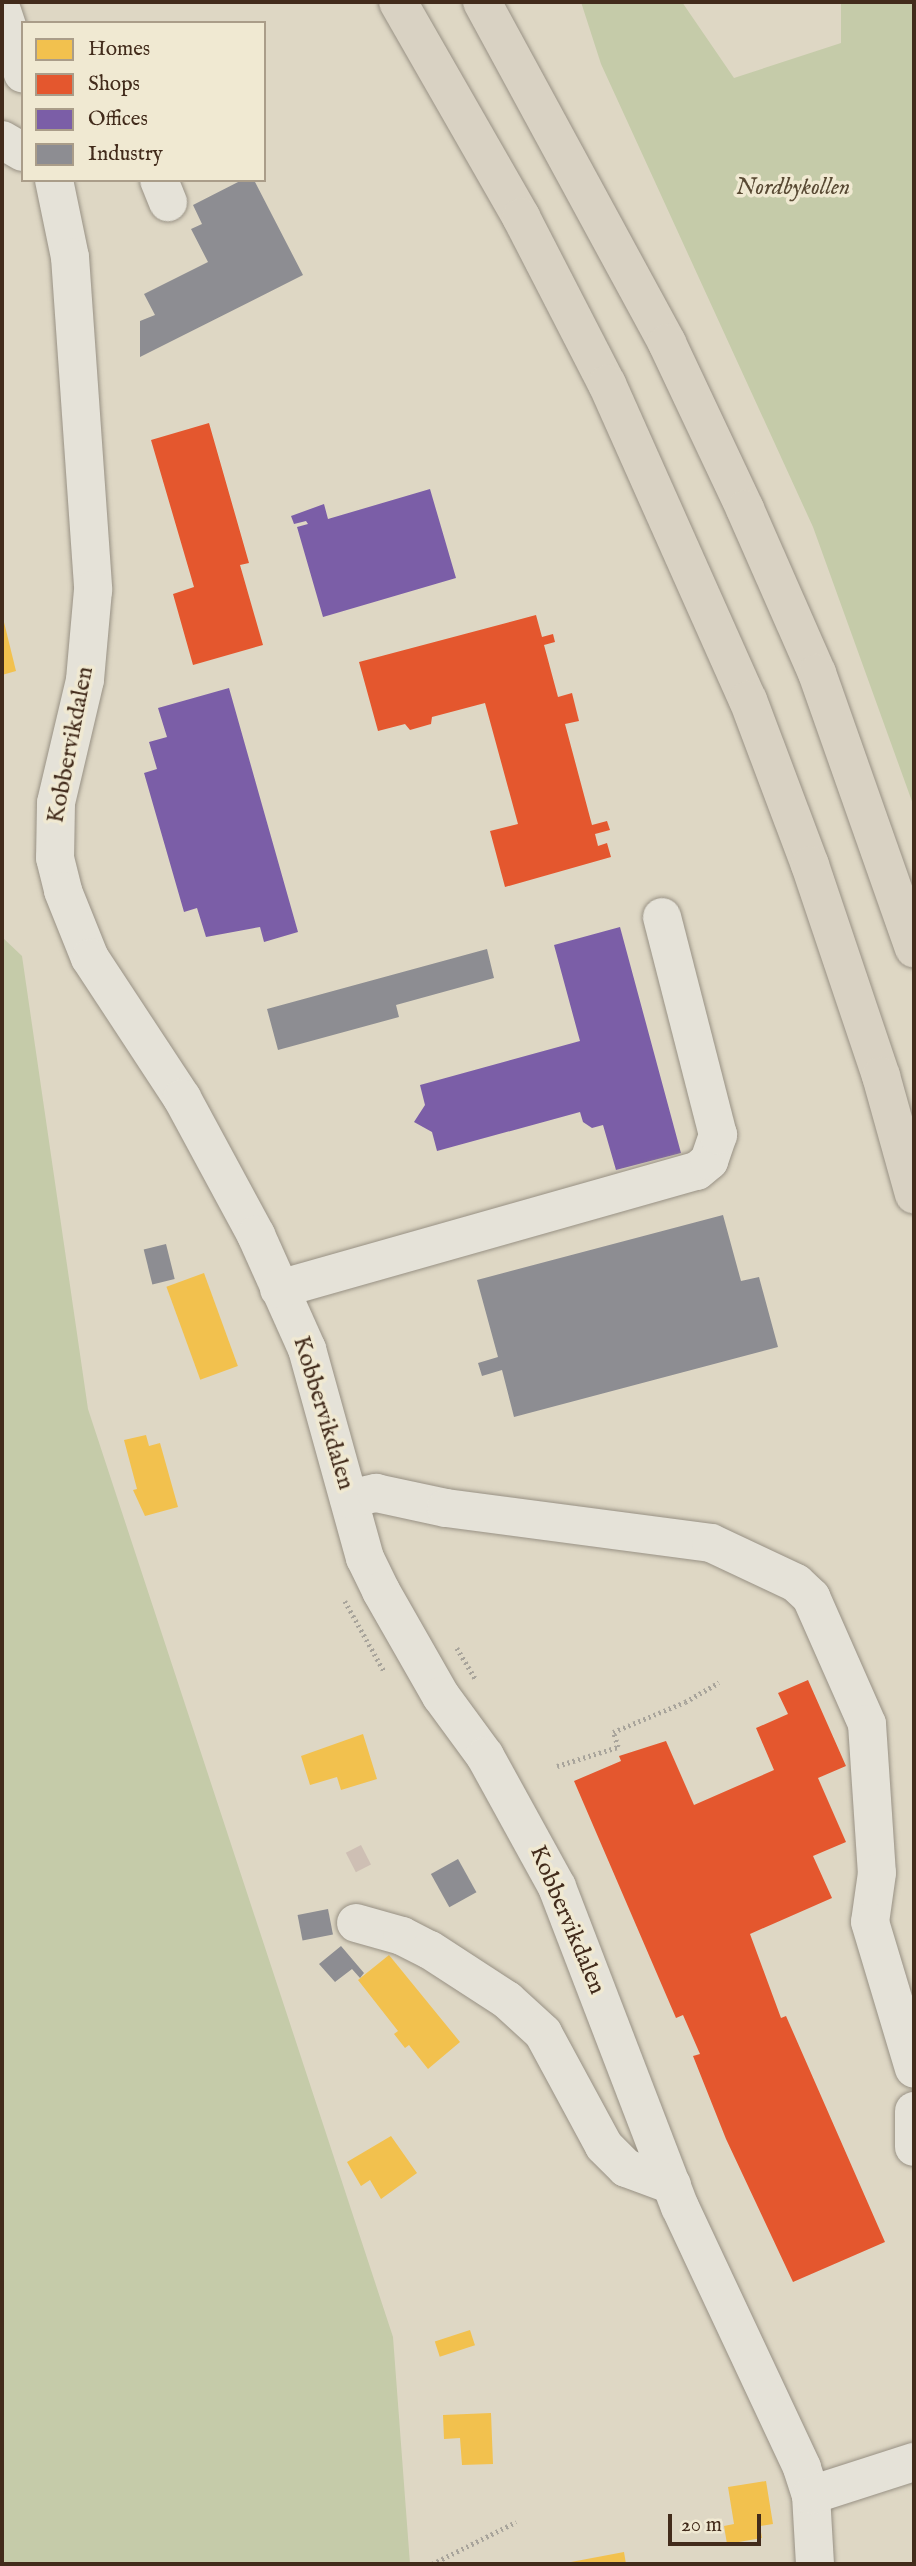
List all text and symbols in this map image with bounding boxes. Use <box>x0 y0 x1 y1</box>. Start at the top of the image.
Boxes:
legend <box>21 21 266 182</box>
text: Homes <box>88 36 150 63</box>
text: Shops <box>88 71 140 98</box>
text: Offices <box>88 106 148 133</box>
text: Industry <box>88 141 163 168</box>
park label: Nordbykollen <box>736 174 850 202</box>
street label: Kobbervikdalen <box>42 664 100 826</box>
street label: Kobbervikdalen <box>286 1333 360 1493</box>
street label: Kobbervikdalen <box>523 1841 611 1999</box>
scale bar <box>671 2500 764 2544</box>
text: 20 m <box>681 2512 722 2539</box>

